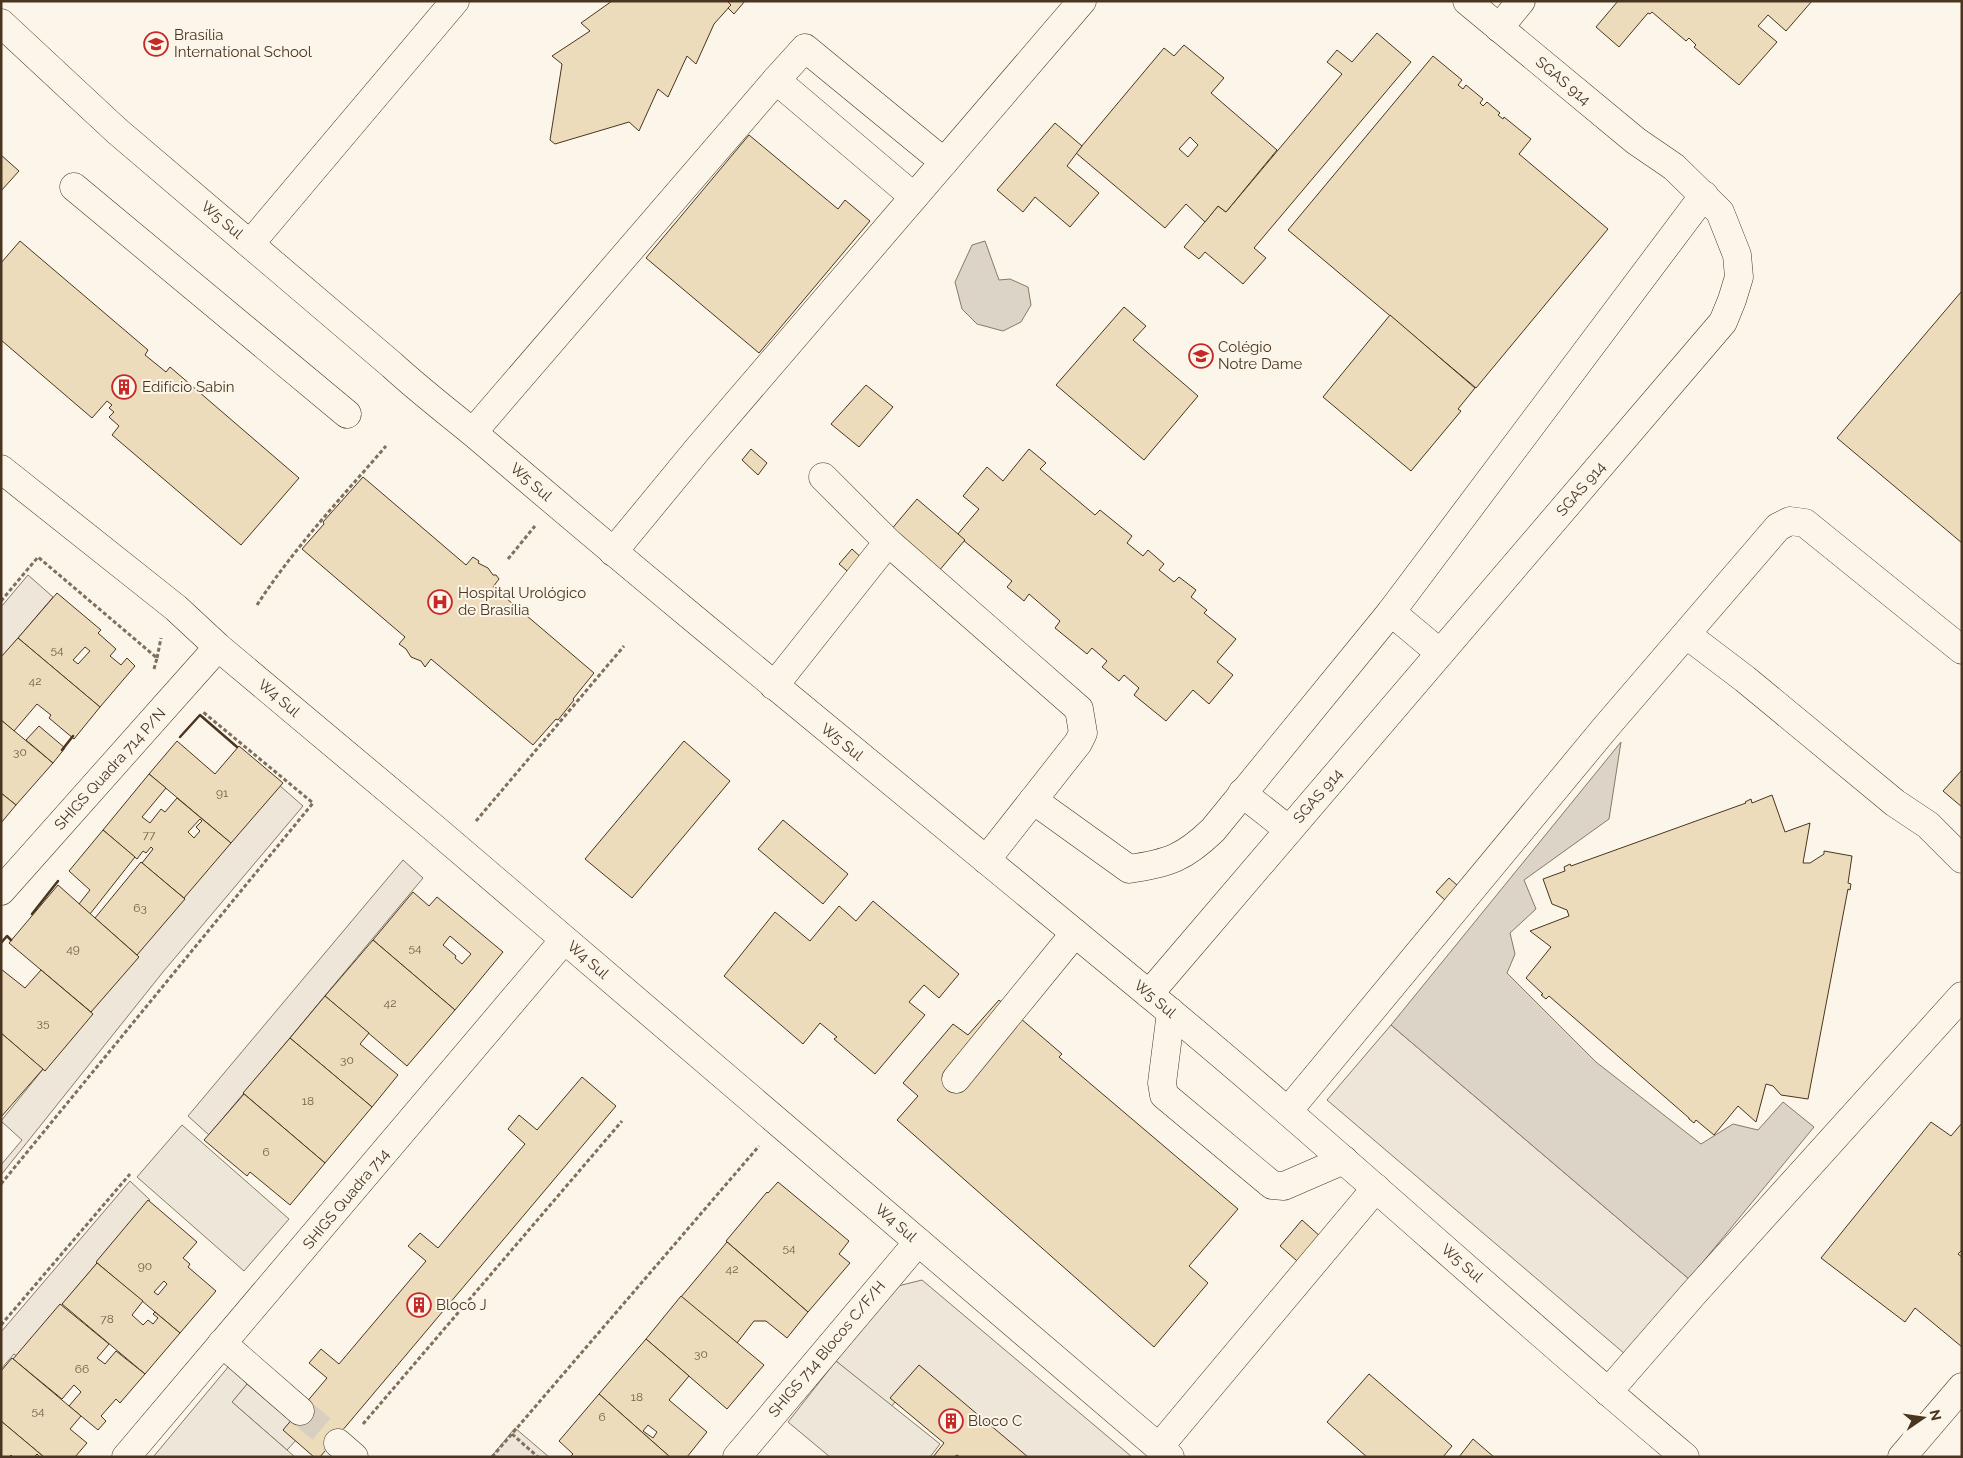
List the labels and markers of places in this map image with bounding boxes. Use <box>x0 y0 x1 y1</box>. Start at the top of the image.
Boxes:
place label: Brasília International School <box>174 26 313 61</box>
school or university icon: Brasília International School <box>143 31 169 57</box>
place label: Colégio Notre Dame <box>1218 338 1303 373</box>
school or university icon: Colégio Notre Dame <box>1188 343 1214 369</box>
building icon: Edifício Sabin <box>111 374 137 400</box>
place label: Edifício Sabin <box>142 378 235 396</box>
place label: Hospital Urológico de Brasília <box>458 584 586 619</box>
hospital icon: Hospital Urológico de Brasília <box>427 589 453 615</box>
building icon: Bloco J <box>406 1292 432 1318</box>
place label: Bloco J <box>436 1296 487 1314</box>
building icon: Bloco C <box>938 1408 964 1434</box>
place label: Bloco C <box>968 1412 1022 1430</box>

